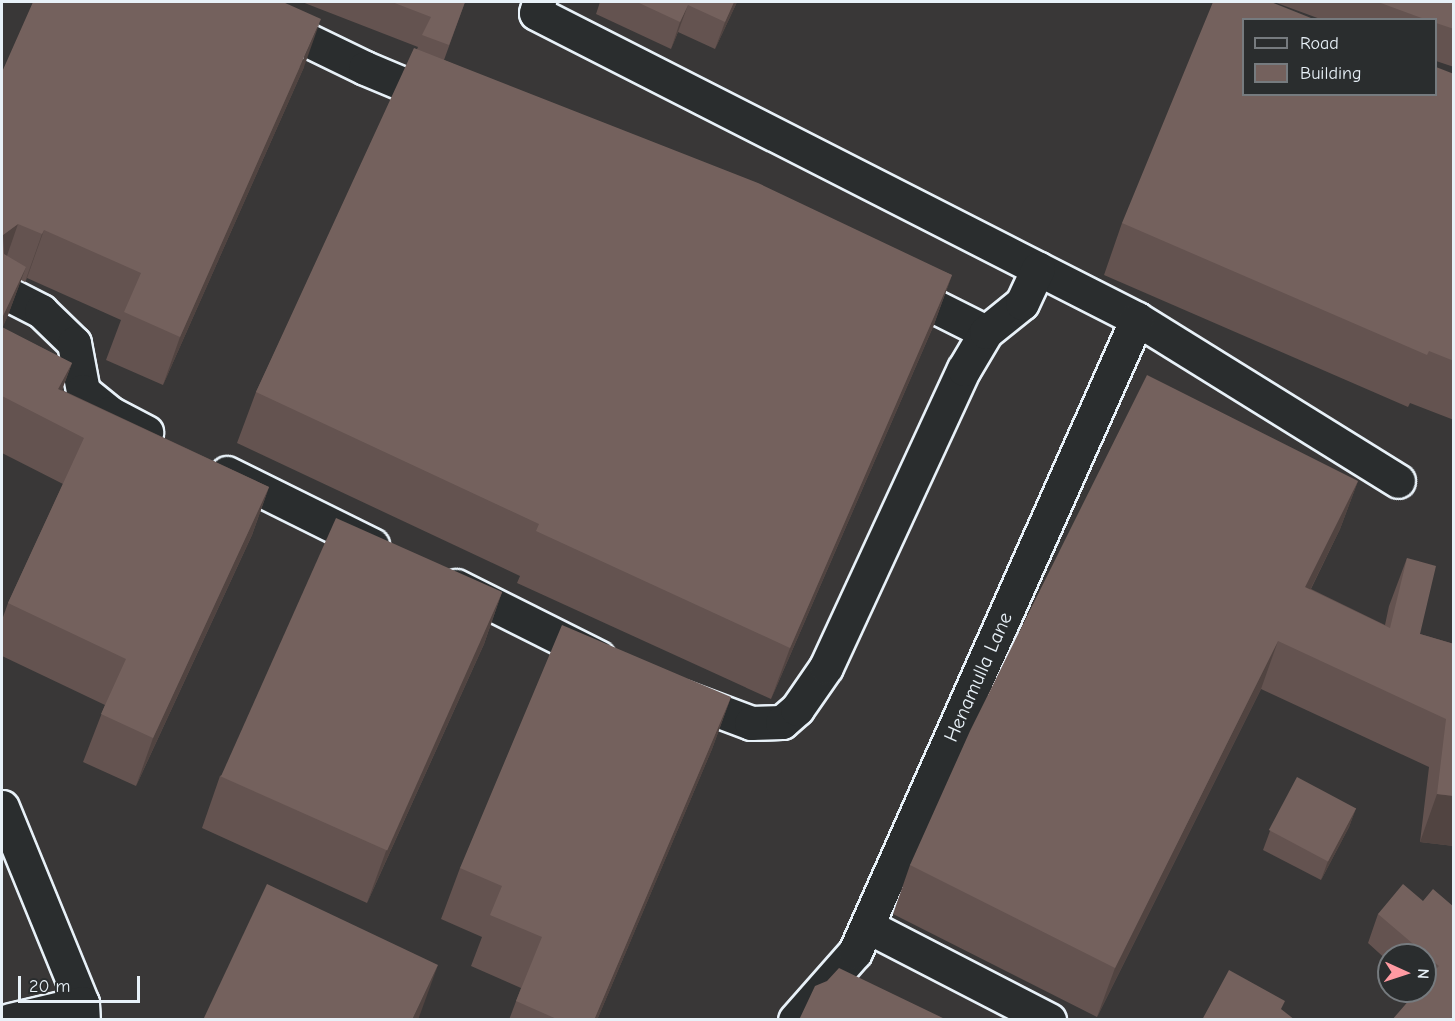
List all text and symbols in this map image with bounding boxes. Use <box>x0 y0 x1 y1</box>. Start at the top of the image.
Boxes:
legend <box>1242 18 1437 96</box>
text: Road <box>1300 33 1339 54</box>
text: Building <box>1300 63 1362 84</box>
street label: Henamulla Lane <box>939 608 1017 746</box>
north arrow <box>1377 943 1437 1003</box>
scale bar <box>21 964 142 1002</box>
text: N <box>1414 968 1432 980</box>
text: 20 m <box>29 976 70 997</box>

